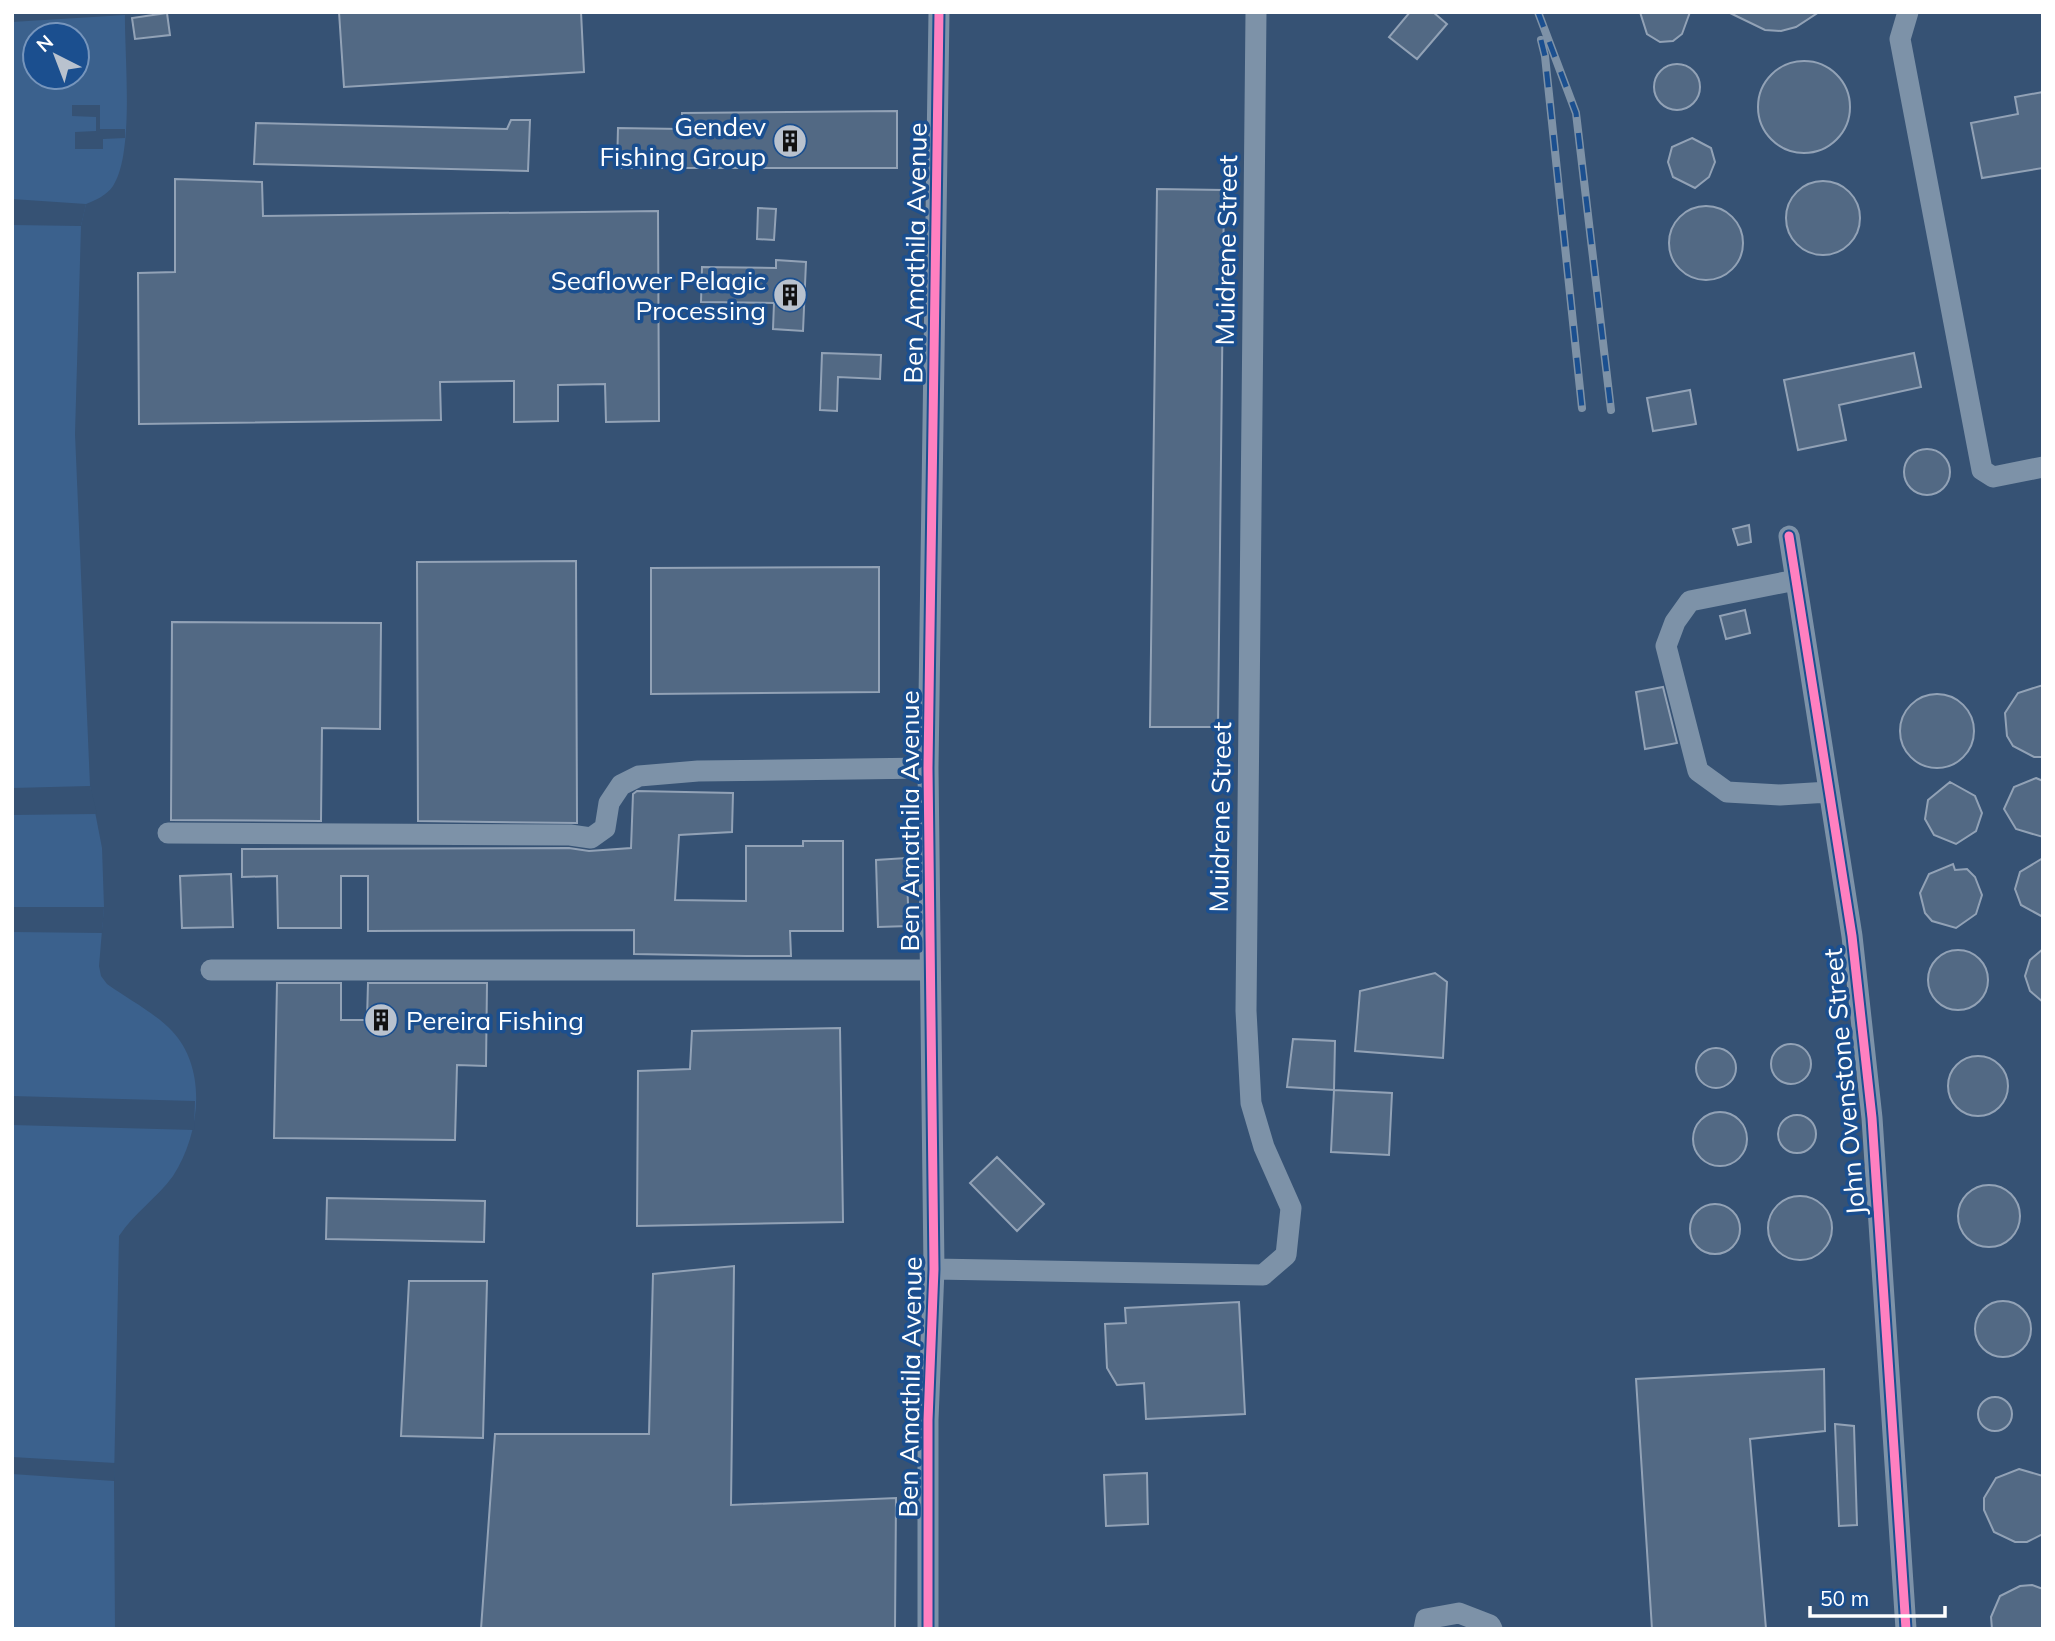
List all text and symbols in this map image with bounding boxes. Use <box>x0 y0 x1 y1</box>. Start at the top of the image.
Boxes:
north arrow <box>21 21 91 91</box>
text: N <box>31 30 58 57</box>
place label: Gendev Fishing Group <box>599 110 766 173</box>
building icon: Gendev Fishing Group <box>771 122 809 160</box>
street label: Ben Amathila Avenue <box>896 122 934 384</box>
street label: Muidrene Street <box>1208 154 1244 346</box>
place label: Seaflower Pelagic Processing <box>551 264 766 327</box>
building icon: Seaflower Pelagic Processing <box>771 276 809 314</box>
street label: Ben Amathila Avenue <box>893 690 926 952</box>
street label: Muidrene Street <box>1202 721 1238 913</box>
street label: John Ovenstone Street <box>1816 947 1872 1217</box>
building icon: Pereira Fishing <box>362 1001 400 1039</box>
place label: Pereira Fishing <box>406 1004 584 1037</box>
street label: Ben Amathila Avenue <box>891 1256 929 1518</box>
scale bar <box>1810 1574 1945 1618</box>
text: 50 m <box>1820 1585 1869 1611</box>

